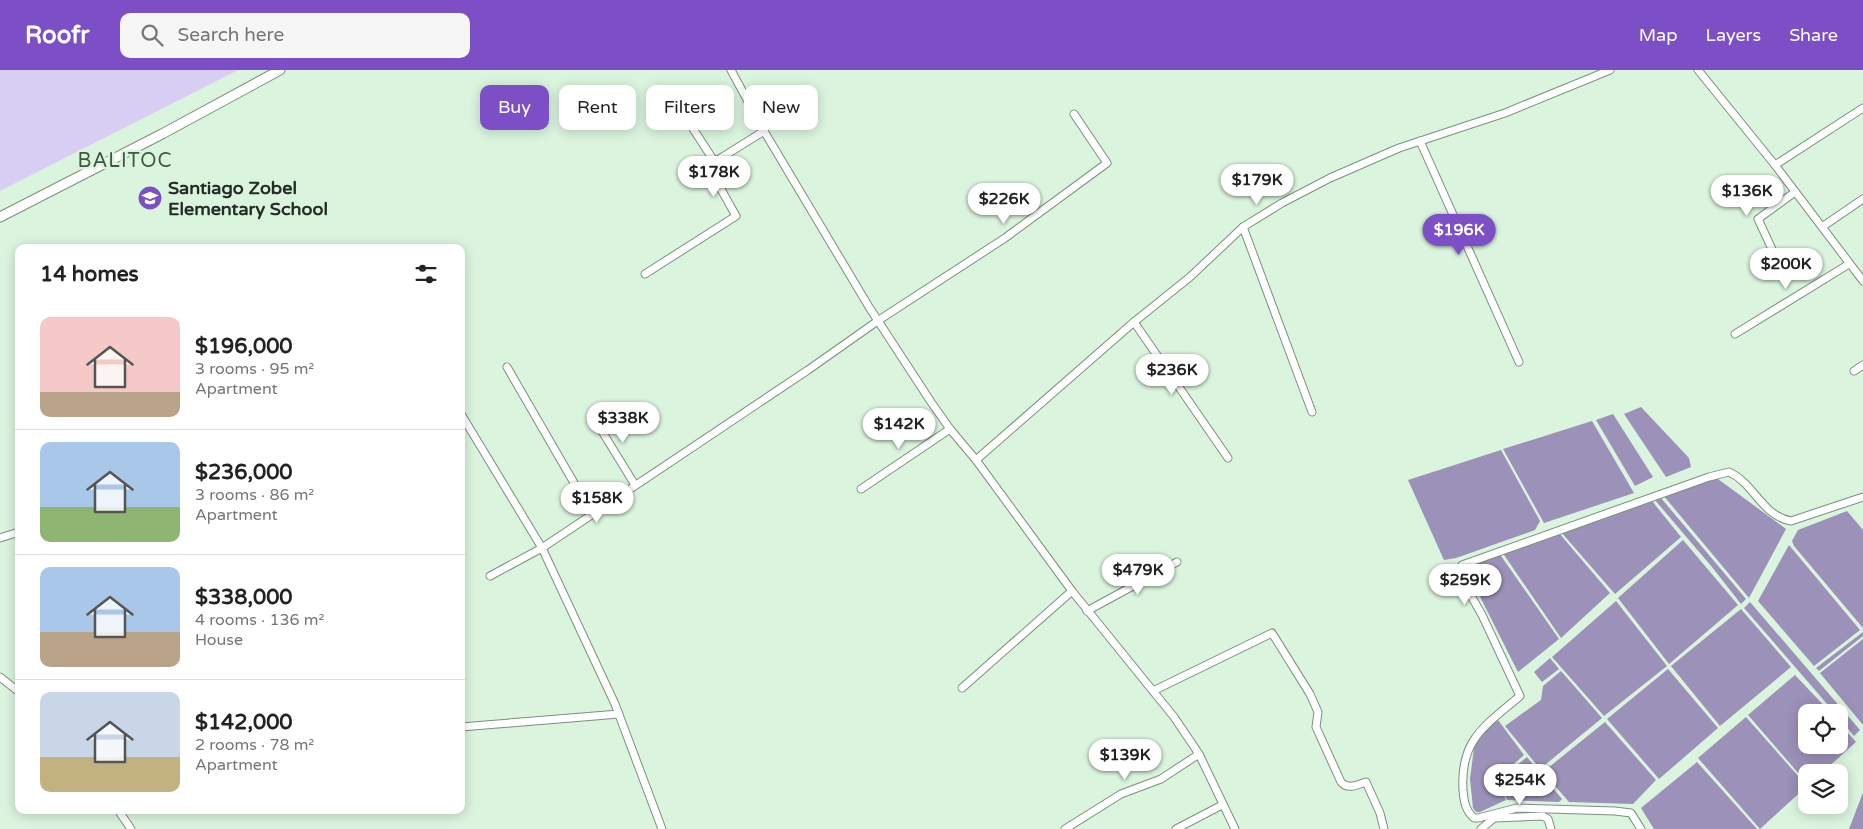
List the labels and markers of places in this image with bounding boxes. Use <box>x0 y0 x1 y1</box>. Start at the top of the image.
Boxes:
pin: $178K <box>679 156 749 198</box>
pin: $179K <box>1222 164 1292 206</box>
pin: $136K <box>1712 174 1782 217</box>
place label: Santiago Zobel Elementary School <box>168 177 328 220</box>
pin: $226K <box>969 182 1039 225</box>
school or university icon: Santiago Zobel Elementary School <box>137 185 163 211</box>
pin: $196K <box>1424 214 1494 256</box>
pin: $200K <box>1751 248 1821 290</box>
pin: $236K <box>1137 354 1207 396</box>
pin: $338K <box>588 402 658 444</box>
pin: $142K <box>864 408 934 450</box>
pin: $158K <box>562 482 632 524</box>
pin: $479K <box>1103 554 1173 596</box>
pin: $259K <box>1430 564 1500 606</box>
pin: $139K <box>1090 738 1160 781</box>
pin: $254K <box>1485 764 1555 806</box>

